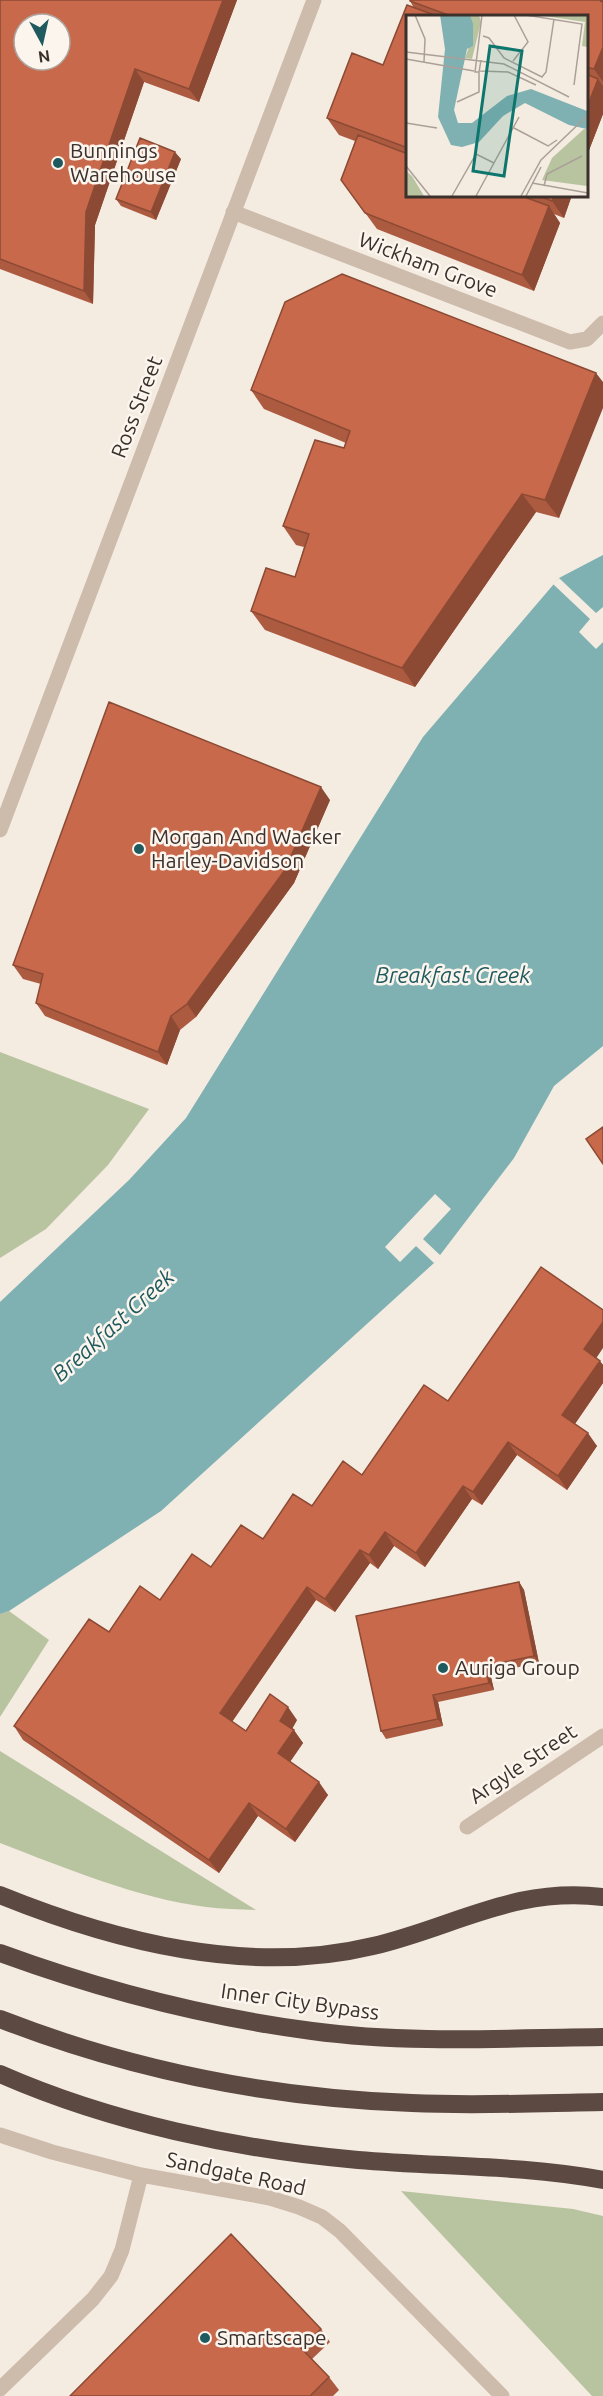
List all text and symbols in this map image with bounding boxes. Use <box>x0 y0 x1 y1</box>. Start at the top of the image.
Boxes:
north arrow <box>12 12 72 72</box>
inset map <box>406 15 588 196</box>
text: N <box>37 47 51 67</box>
place label: Bunnings Warehouse <box>70 138 176 186</box>
marker: Bunnings Warehouse <box>51 156 65 170</box>
street label: Wickham Grove <box>355 227 501 302</box>
street label: Ross Street <box>106 352 166 461</box>
place label: Morgan And Wacker Harley-Davidson <box>151 824 341 872</box>
marker: Morgan And Wacker Harley-Davidson <box>132 842 146 856</box>
water label: Breakfast Creek <box>376 962 531 988</box>
water label: Breakfast Creek <box>47 1263 180 1386</box>
place label: Auriga Group <box>455 1655 580 1679</box>
marker: Auriga Group <box>436 1661 450 1675</box>
street label: Argyle Street <box>464 1718 581 1808</box>
street label: Inner City Bypass <box>219 1978 381 2024</box>
street label: Sandgate Road <box>164 2147 308 2200</box>
place label: Smartscape <box>217 2325 327 2349</box>
marker: Smartscape <box>198 2331 212 2345</box>

